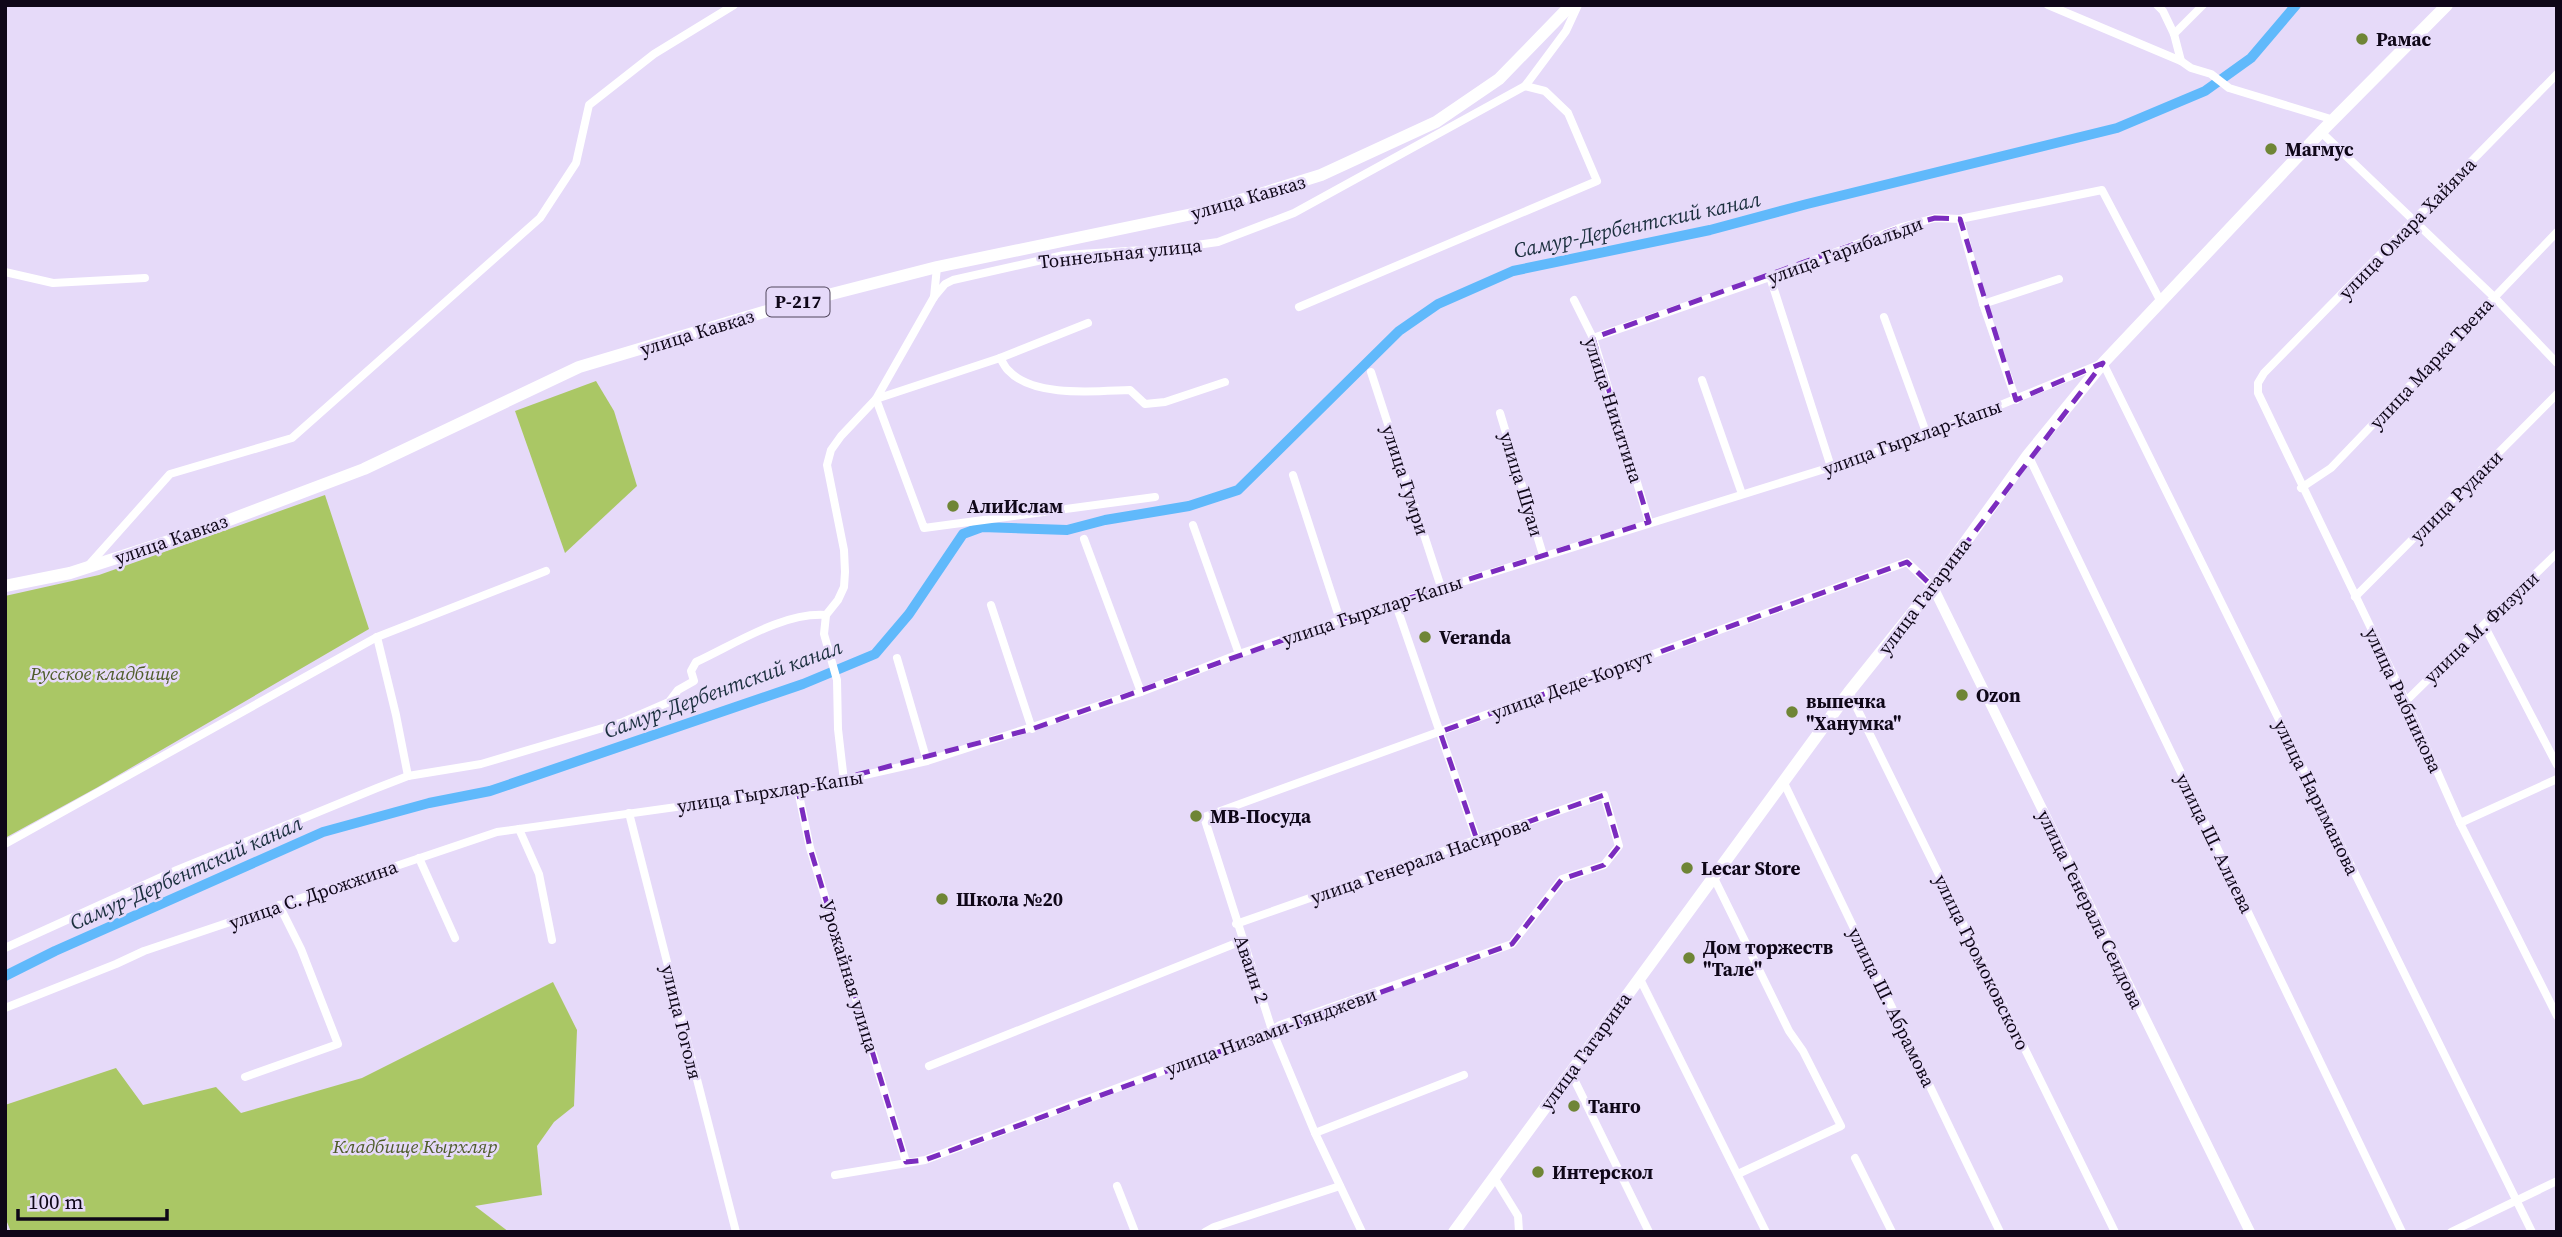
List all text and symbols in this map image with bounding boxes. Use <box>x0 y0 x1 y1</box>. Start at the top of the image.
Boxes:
place label: Рамас <box>2376 26 2432 52</box>
marker: Рамас <box>2354 31 2370 47</box>
place label: Магмус <box>2285 136 2354 162</box>
marker: Магмус <box>2263 141 2279 157</box>
street label: улица Омара Хайяма <box>2332 151 2482 305</box>
street label: улица Кавказ <box>1188 168 1308 226</box>
water label: Самур-Дербентский канал <box>1511 184 1763 265</box>
street label: улица Гарибальди <box>1764 210 1926 290</box>
street label: Тоннельная улица <box>1037 231 1203 275</box>
road number: Р-217 <box>766 288 830 316</box>
street label: улица Марка Твена <box>2363 291 2499 434</box>
street label: улица Кавказ <box>637 302 757 362</box>
street label: улица Никитина <box>1578 334 1650 486</box>
street label: улица Гырхлар-Капы <box>1819 393 2005 481</box>
street label: улица Гумри <box>1376 421 1436 539</box>
street label: улица Шуаи <box>1494 428 1550 540</box>
street label: улица Рудаки <box>2404 444 2508 548</box>
place label: АлиИслам <box>967 493 1063 519</box>
marker: АлиИслам <box>945 498 961 514</box>
street label: улица Кавказ <box>111 508 231 570</box>
street label: улица Гагарина <box>1871 532 1977 660</box>
street label: улица М. Физули <box>2418 565 2544 689</box>
street label: улица Гырхлар-Капы <box>1278 569 1466 651</box>
street label: улица Рыбникова <box>2359 623 2449 777</box>
place label: Veranda <box>1439 624 1512 650</box>
marker: Veranda <box>1417 629 1433 645</box>
water label: Самур-Дербентский канал <box>600 632 846 745</box>
street label: улица Деде-Коркут <box>1488 643 1656 725</box>
park label: Русское кладбище <box>29 660 178 686</box>
place label: Ozon <box>1976 682 2021 708</box>
marker: Ozon <box>1954 687 1970 703</box>
place label: выпечка "Ханумка" <box>1806 688 1901 736</box>
marker: выпечка "Ханумка" <box>1784 704 1800 720</box>
street label: улица Нариманова <box>2268 715 2366 880</box>
street label: улица Гырхлар-Капы <box>675 763 865 819</box>
street label: улица Ш. Алиева <box>2170 769 2260 918</box>
place label: МВ-Посуда <box>1210 803 1312 829</box>
street label: улица Генерала Сеидова <box>2031 805 2151 1013</box>
water label: Самур-Дербентский канал <box>65 808 307 937</box>
marker: МВ-Посуда <box>1188 808 1204 824</box>
street label: улица Генерала Насирова <box>1307 810 1534 910</box>
street label: улица С. Дрожжина <box>225 853 401 935</box>
place label: Lecar Store <box>1701 855 1801 881</box>
marker: Lecar Store <box>1679 860 1695 876</box>
street label: улица Громоковского <box>1928 870 2036 1054</box>
place label: Школа №20 <box>956 886 1063 912</box>
marker: Школа №20 <box>934 891 950 907</box>
street label: Урожайная улица <box>814 897 886 1056</box>
street label: улица Ш. Абрамова <box>1842 923 1942 1092</box>
street label: Аваин 2 <box>1228 932 1276 1006</box>
place label: Дом торжеств "Тале" <box>1703 934 1833 982</box>
marker: Дом торжеств "Тале" <box>1681 950 1697 966</box>
street label: улица Гоголя <box>655 962 709 1082</box>
street label: улица Низами-Гянджеви <box>1162 981 1380 1081</box>
street label: улица Гагарина <box>1533 986 1637 1115</box>
place label: Танго <box>1588 1093 1641 1119</box>
marker: Танго <box>1566 1098 1582 1114</box>
park label: Кладбище Кырхляр <box>332 1133 497 1159</box>
place label: Интерскол <box>1552 1159 1653 1185</box>
marker: Интерскол <box>1530 1164 1546 1180</box>
scale bar <box>18 1178 166 1222</box>
text: 100 m <box>28 1187 83 1216</box>

